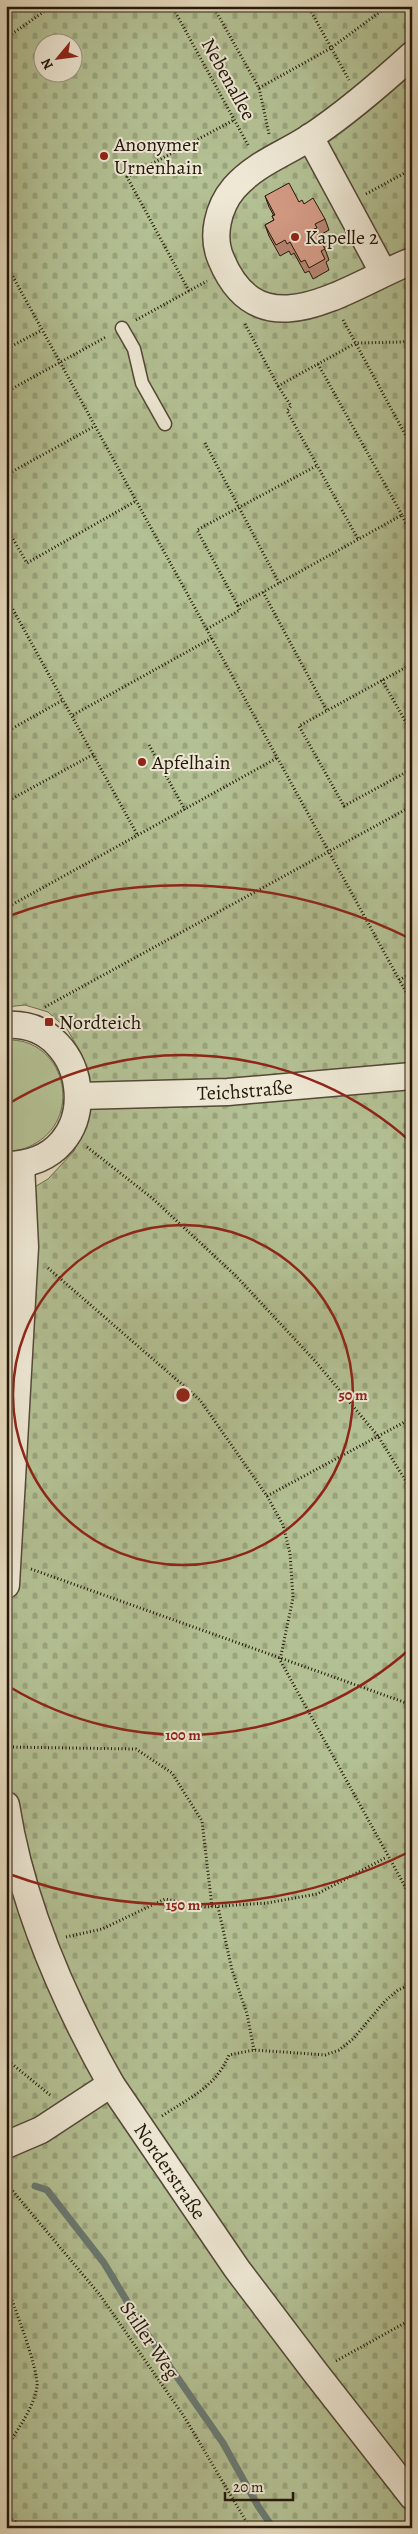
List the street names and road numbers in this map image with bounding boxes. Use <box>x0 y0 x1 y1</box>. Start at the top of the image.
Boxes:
street label: Nebenallee <box>195 33 262 125</box>
street label: Teichstraße <box>197 1073 294 1107</box>
street label: Norderstraße <box>127 2118 212 2225</box>
street label: Stiller Weg <box>113 2296 186 2385</box>

